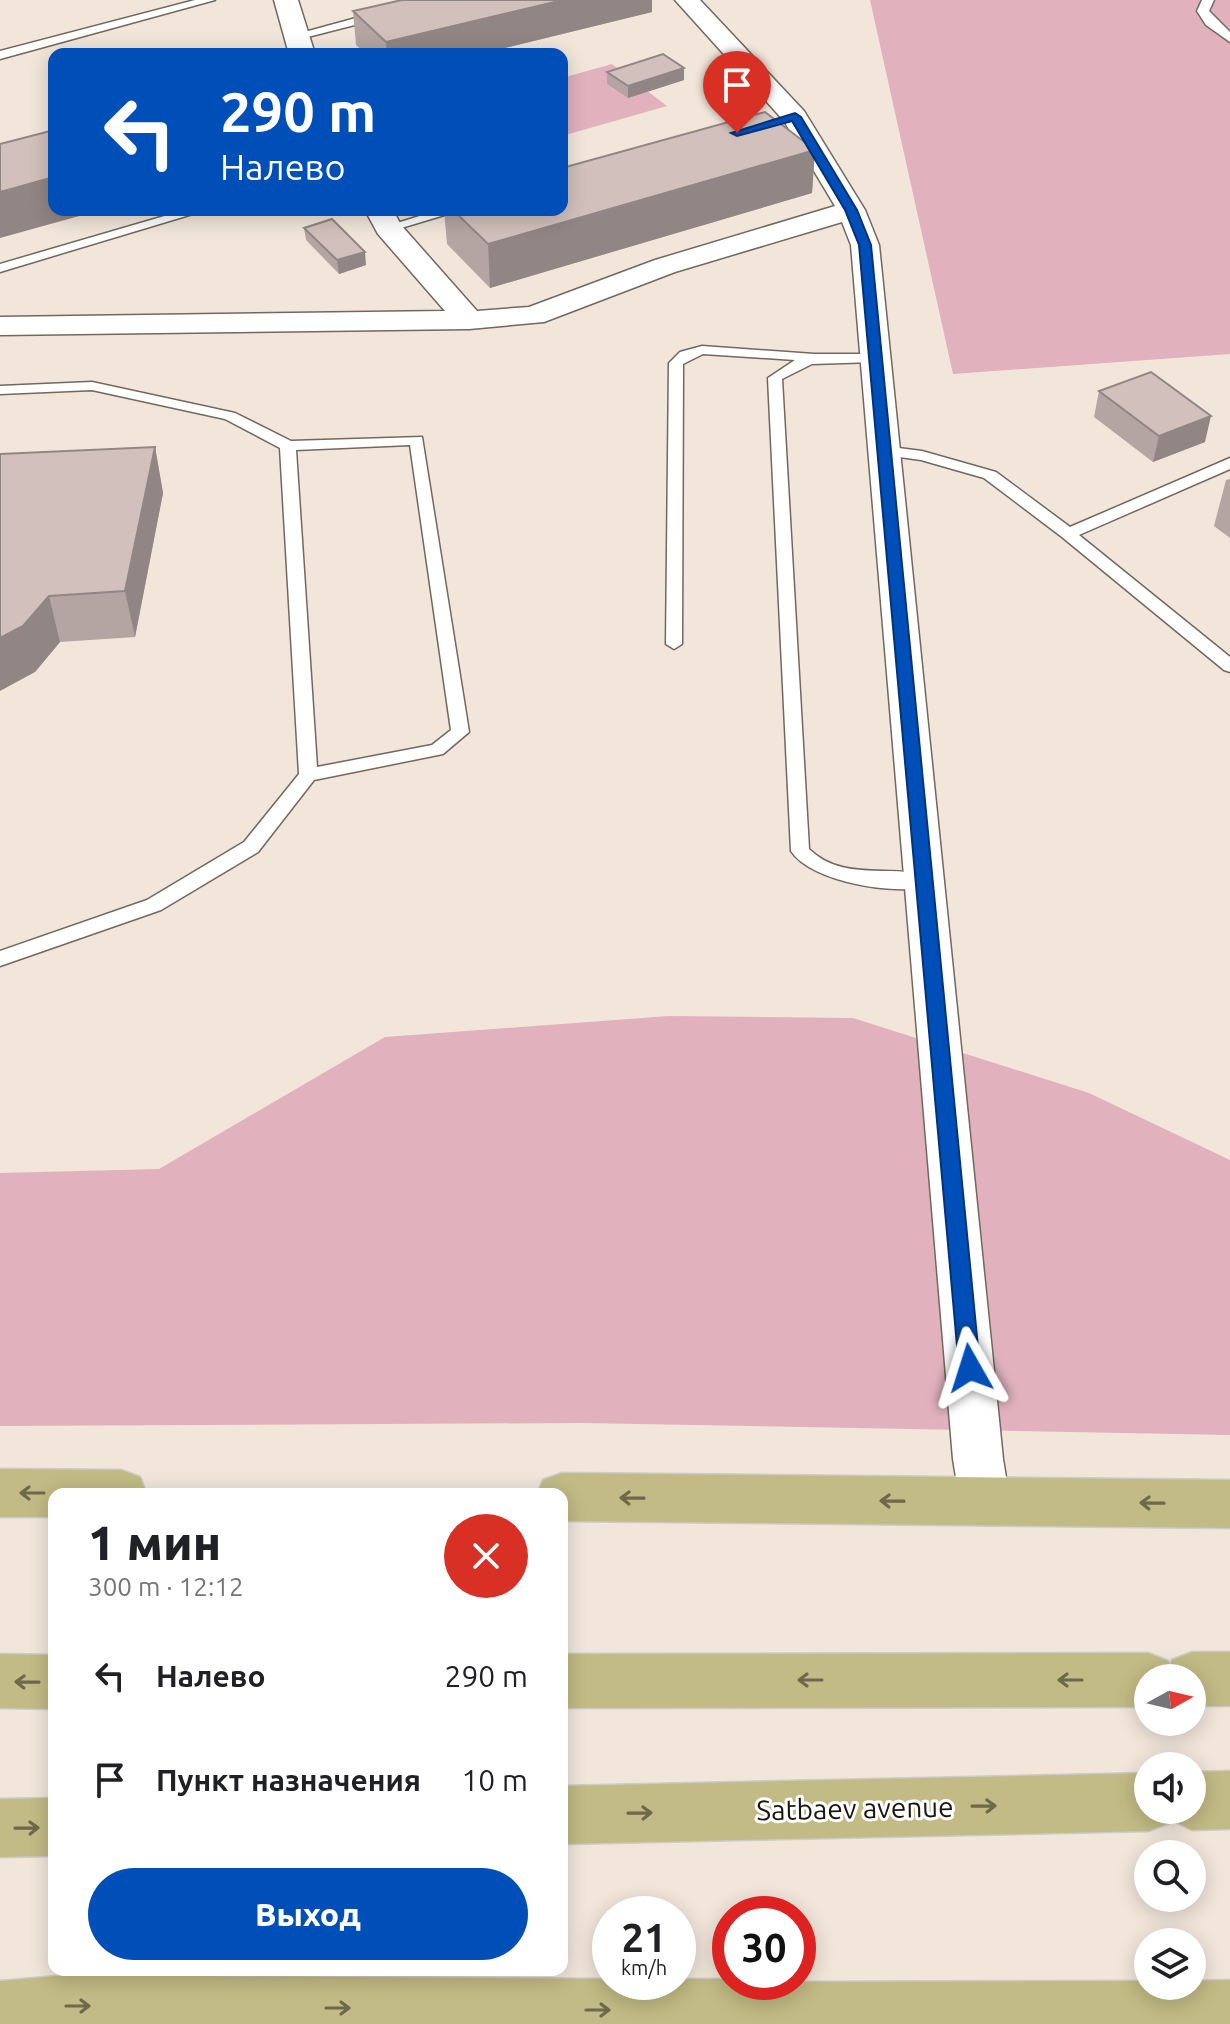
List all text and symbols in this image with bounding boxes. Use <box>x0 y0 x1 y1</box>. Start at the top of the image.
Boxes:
pin <box>703 51 771 133</box>
icon: arrive <box>715 63 759 107</box>
icon: left <box>88 80 192 184</box>
text: 290 m <box>220 80 376 143</box>
text: Налево <box>220 146 345 187</box>
position arrow <box>928 1326 1012 1410</box>
one-way arrow <box>19 1486 46 1501</box>
one-way arrow <box>619 1490 646 1506</box>
one-way arrow <box>879 1493 906 1508</box>
one-way arrow <box>1139 1496 1166 1511</box>
button: close <box>444 1514 528 1598</box>
text: 1 мин <box>88 1515 221 1569</box>
text: 300 m · 12:12 <box>88 1572 244 1601</box>
icon: left <box>88 1654 132 1698</box>
text: Налево <box>156 1659 266 1693</box>
text: 290 m <box>444 1659 528 1693</box>
north arrow <box>1134 1664 1206 1736</box>
map controls <box>1134 1664 1206 2000</box>
one-way arrow <box>797 1672 824 1688</box>
one-way arrow <box>1057 1672 1084 1688</box>
one-way arrow <box>14 1674 41 1689</box>
button: sound <box>1134 1752 1206 1824</box>
icon: arrive <box>88 1758 132 1802</box>
text: Пункт назначения <box>156 1763 421 1797</box>
text: 10 m <box>461 1763 528 1797</box>
street label: Satbaev avenue <box>756 1791 954 1825</box>
one-way arrow <box>970 1798 997 1813</box>
one-way arrow <box>626 1806 653 1821</box>
one-way arrow <box>13 1820 40 1835</box>
button: search <box>1134 1840 1206 1912</box>
button: Выход <box>88 1868 528 1960</box>
speed limit sign: 30 <box>712 1896 816 2000</box>
text: 21 <box>621 1915 667 1960</box>
button: layers <box>1134 1928 1206 2000</box>
text: km/h <box>621 1956 667 1979</box>
one-way arrow <box>64 1998 91 2014</box>
one-way arrow <box>324 2000 351 2015</box>
one-way arrow <box>584 2002 611 2017</box>

